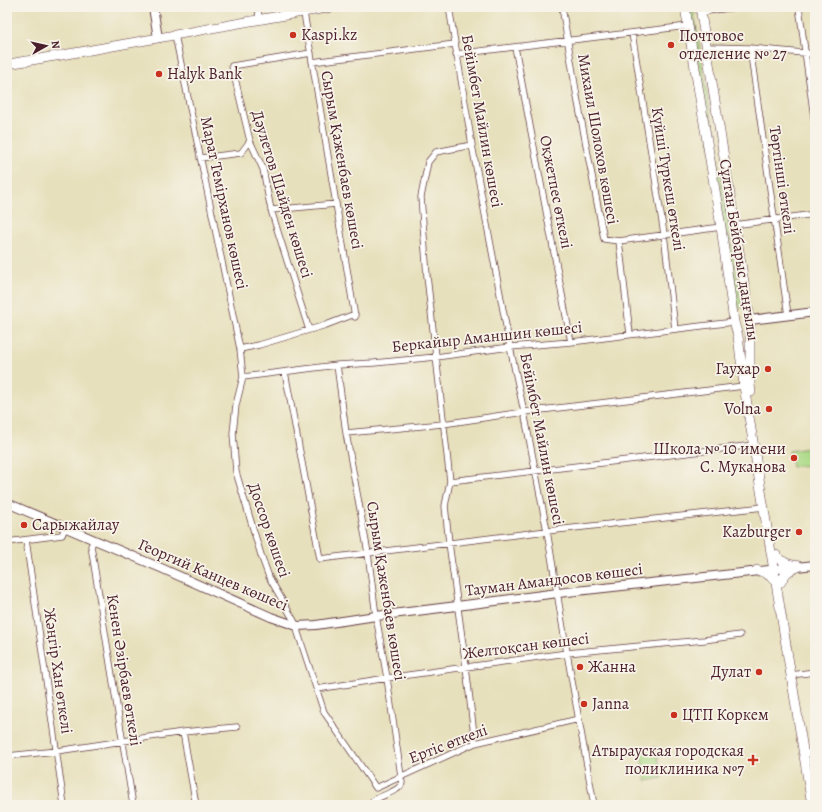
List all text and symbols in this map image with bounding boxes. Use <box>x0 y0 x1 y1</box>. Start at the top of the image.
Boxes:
place label: Kaspi.kz <box>301 24 357 46</box>
place label: Почтовое отделение № 27 <box>679 25 787 65</box>
north arrow <box>26 26 66 66</box>
marker: Kaspi.kz <box>288 30 298 40</box>
street label: Бейімбет Майлин көшесі <box>456 33 508 209</box>
text: N <box>47 40 63 50</box>
marker: Почтовое отделение № 27 <box>666 40 676 50</box>
street label: Михаил Шолохов көшесі <box>572 52 624 226</box>
place label: Halyk Bank <box>167 63 242 85</box>
marker: Halyk Bank <box>154 69 164 79</box>
street label: Сырым Қаженбаев көшесі <box>315 69 369 251</box>
street label: Күйші Түркеш өткелі <box>646 106 690 252</box>
street label: Дәулетов Шайден көшесі <box>246 107 318 281</box>
street label: Марат Темірханов көшесі <box>195 114 253 292</box>
street label: Төртінші өткелі <box>764 124 800 236</box>
street label: Оқжетпес өткелі <box>534 133 578 251</box>
street label: Сұлтан Бейбарыс даңғылы <box>714 157 764 343</box>
street label: Беркайыр Аманшин көшесі <box>391 316 583 358</box>
street label: Бейімбет Майлин көшесі <box>514 351 570 527</box>
place label: Гаухар <box>715 358 760 380</box>
marker: Гаухар <box>763 364 773 374</box>
place label: Volna <box>723 398 762 420</box>
marker: Volna <box>764 404 774 414</box>
place label: Школа № 10 имени С. Муканова <box>653 438 787 478</box>
marker: Школа № 10 имени С. Муканова <box>789 453 799 463</box>
street label: Доссор көшесі <box>242 479 296 581</box>
street label: Сырым Қаженбаев көшесі <box>361 500 411 682</box>
place label: Сарыжайлау <box>32 514 120 536</box>
marker: Сарыжайлау <box>19 520 29 530</box>
place label: Kazburger <box>722 521 791 543</box>
marker: Kazburger <box>794 527 804 537</box>
street label: Георгий Канцев көшесі <box>135 533 291 617</box>
street label: Тауман Амандосов көшесі <box>464 558 644 602</box>
street label: Кенен Әзірбаев өткелі <box>101 592 147 748</box>
street label: Жәңгір Хан өткелі <box>38 607 78 735</box>
street label: Желтоқсан көшесі <box>462 627 590 665</box>
place label: Жанна <box>588 656 636 678</box>
place label: Дулат <box>711 661 751 683</box>
marker: Жанна <box>575 662 585 672</box>
marker: Дулат <box>754 667 764 677</box>
place label: Janna <box>592 693 630 715</box>
marker: Janna <box>579 699 589 709</box>
place label: ЦТП Коркем <box>682 704 769 726</box>
marker: ЦТП Коркем <box>669 710 679 720</box>
street label: Ертіс өткелі <box>406 719 490 769</box>
place label: Атырауская городская поликлиника №7 <box>591 740 744 780</box>
marker: Атырауская городская поликлиника №7 <box>747 754 759 766</box>

